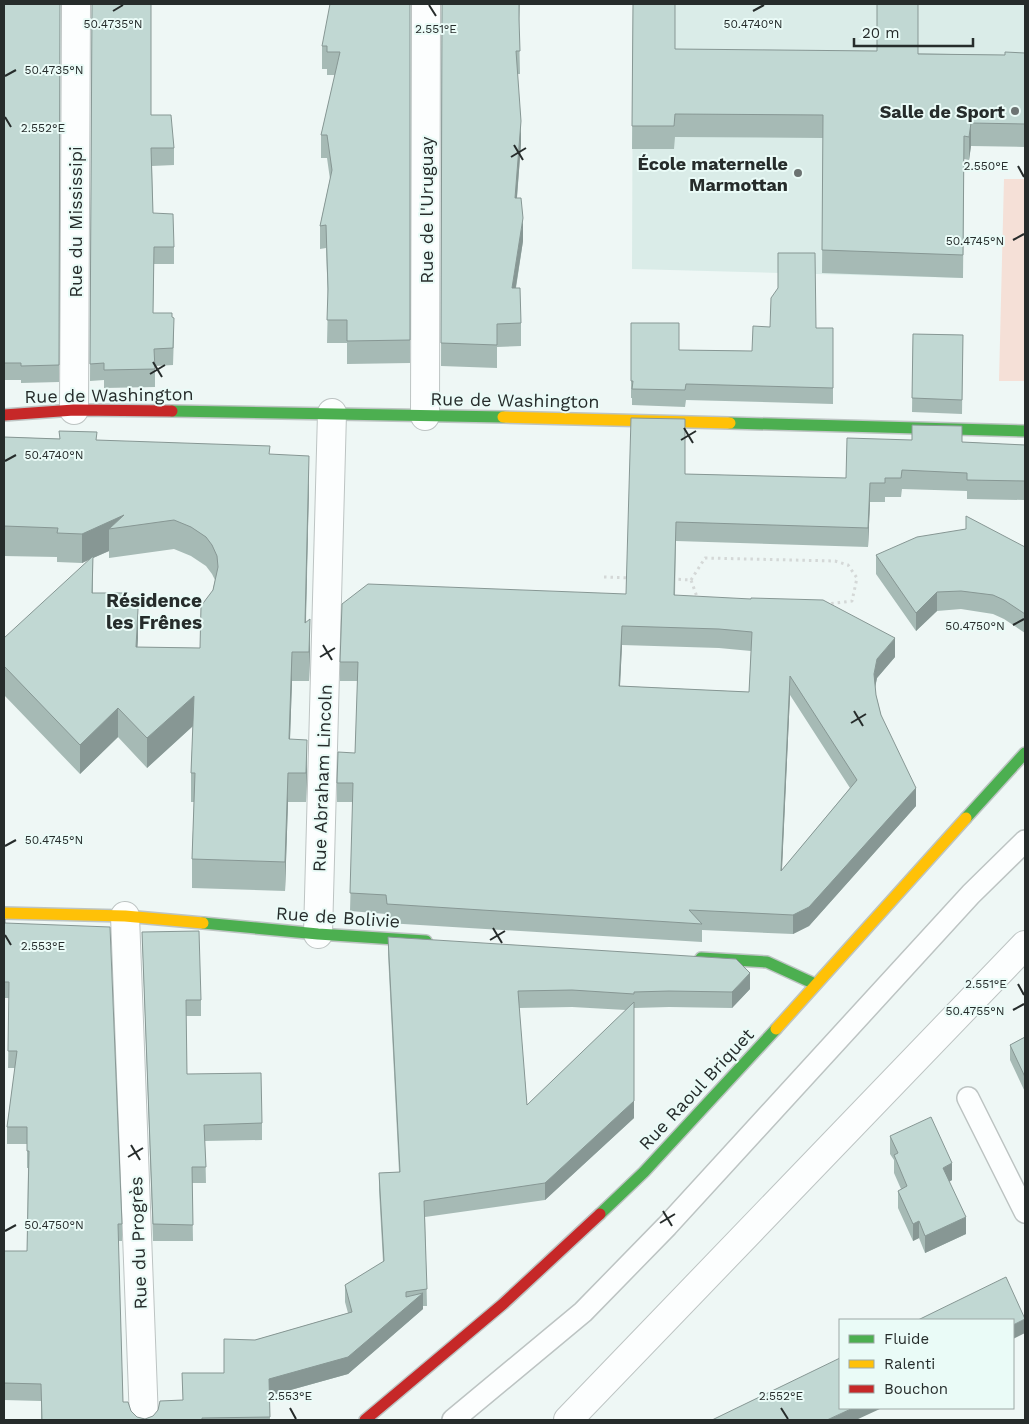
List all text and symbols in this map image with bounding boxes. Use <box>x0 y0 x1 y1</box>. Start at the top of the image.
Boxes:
scale bar <box>854 15 973 47</box>
text: 50.4735°N <box>83 17 143 31</box>
text: 50.4740°N <box>723 17 783 31</box>
text: 2.551°E <box>415 22 457 36</box>
text: 20 m <box>862 24 900 42</box>
text: 50.4735°N <box>24 63 84 77</box>
place label: Salle de Sport <box>880 101 1005 122</box>
marker: Salle de Sport <box>1009 105 1021 117</box>
text: 2.552°E <box>21 121 66 135</box>
street label: Rue de l'Uruguay <box>416 136 437 284</box>
street label: Rue du Mississipi <box>65 146 86 298</box>
place label: École maternelle Marmottan <box>638 153 788 195</box>
text: 2.550°E <box>964 159 1009 173</box>
marker: École maternelle Marmottan <box>792 167 804 179</box>
text: 50.4745°N <box>946 234 1004 248</box>
street label: Rue de Washington <box>24 383 194 407</box>
street label: Rue de Washington <box>430 388 600 412</box>
text: 50.4740°N <box>24 448 84 462</box>
district label: Résidence les Frênes <box>106 589 202 634</box>
text: 50.4750°N <box>945 619 1005 633</box>
street label: Rue Abraham Lincoln <box>308 684 336 872</box>
text: 50.4745°N <box>25 833 83 847</box>
street label: Rue de Bolivie <box>275 902 401 932</box>
text: 2.553°E <box>21 939 66 953</box>
text: 2.551°E <box>965 977 1007 991</box>
text: 50.4755°N <box>946 1004 1005 1018</box>
street label: Rue Raoul Briquet <box>634 1024 758 1154</box>
street label: Rue du Progrès <box>125 1176 151 1310</box>
text: 50.4750°N <box>24 1218 84 1232</box>
legend <box>839 1319 1014 1409</box>
text: Fluide <box>884 1330 929 1348</box>
text: Ralenti <box>884 1355 935 1373</box>
text: Bouchon <box>884 1380 948 1398</box>
text: 2.553°E <box>268 1389 313 1403</box>
text: 2.552°E <box>759 1389 804 1403</box>

